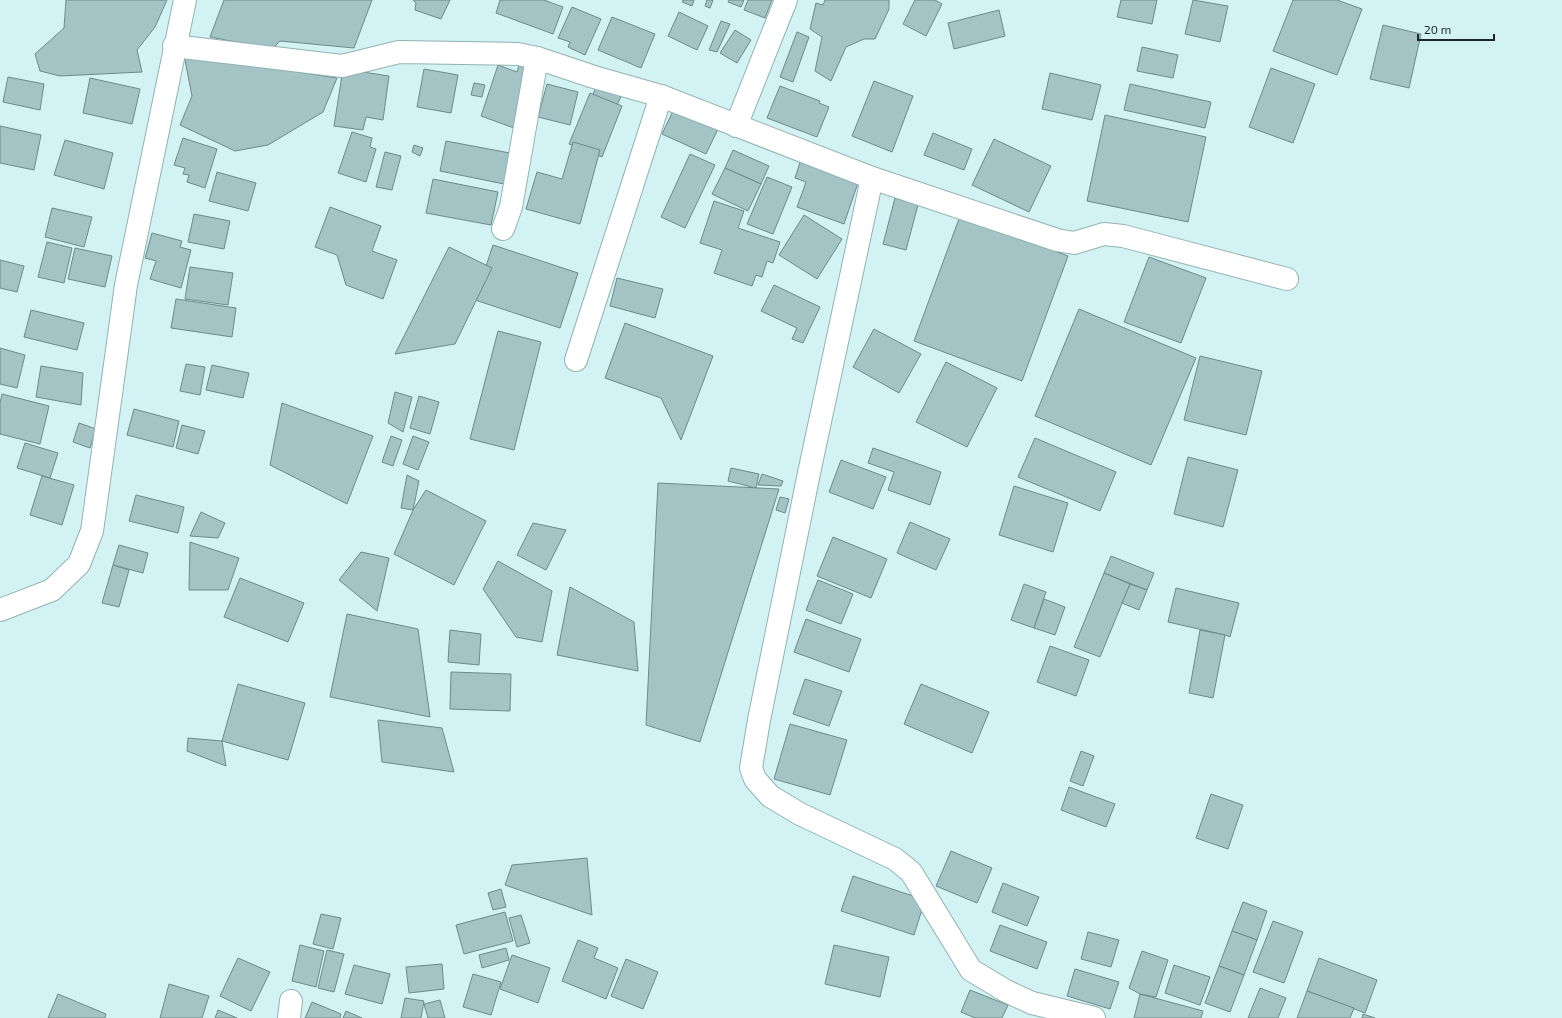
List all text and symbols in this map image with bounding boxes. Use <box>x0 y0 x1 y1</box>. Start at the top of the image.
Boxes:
scale bar <box>1418 16 1494 42</box>
text: 20 m <box>1424 22 1451 36</box>

